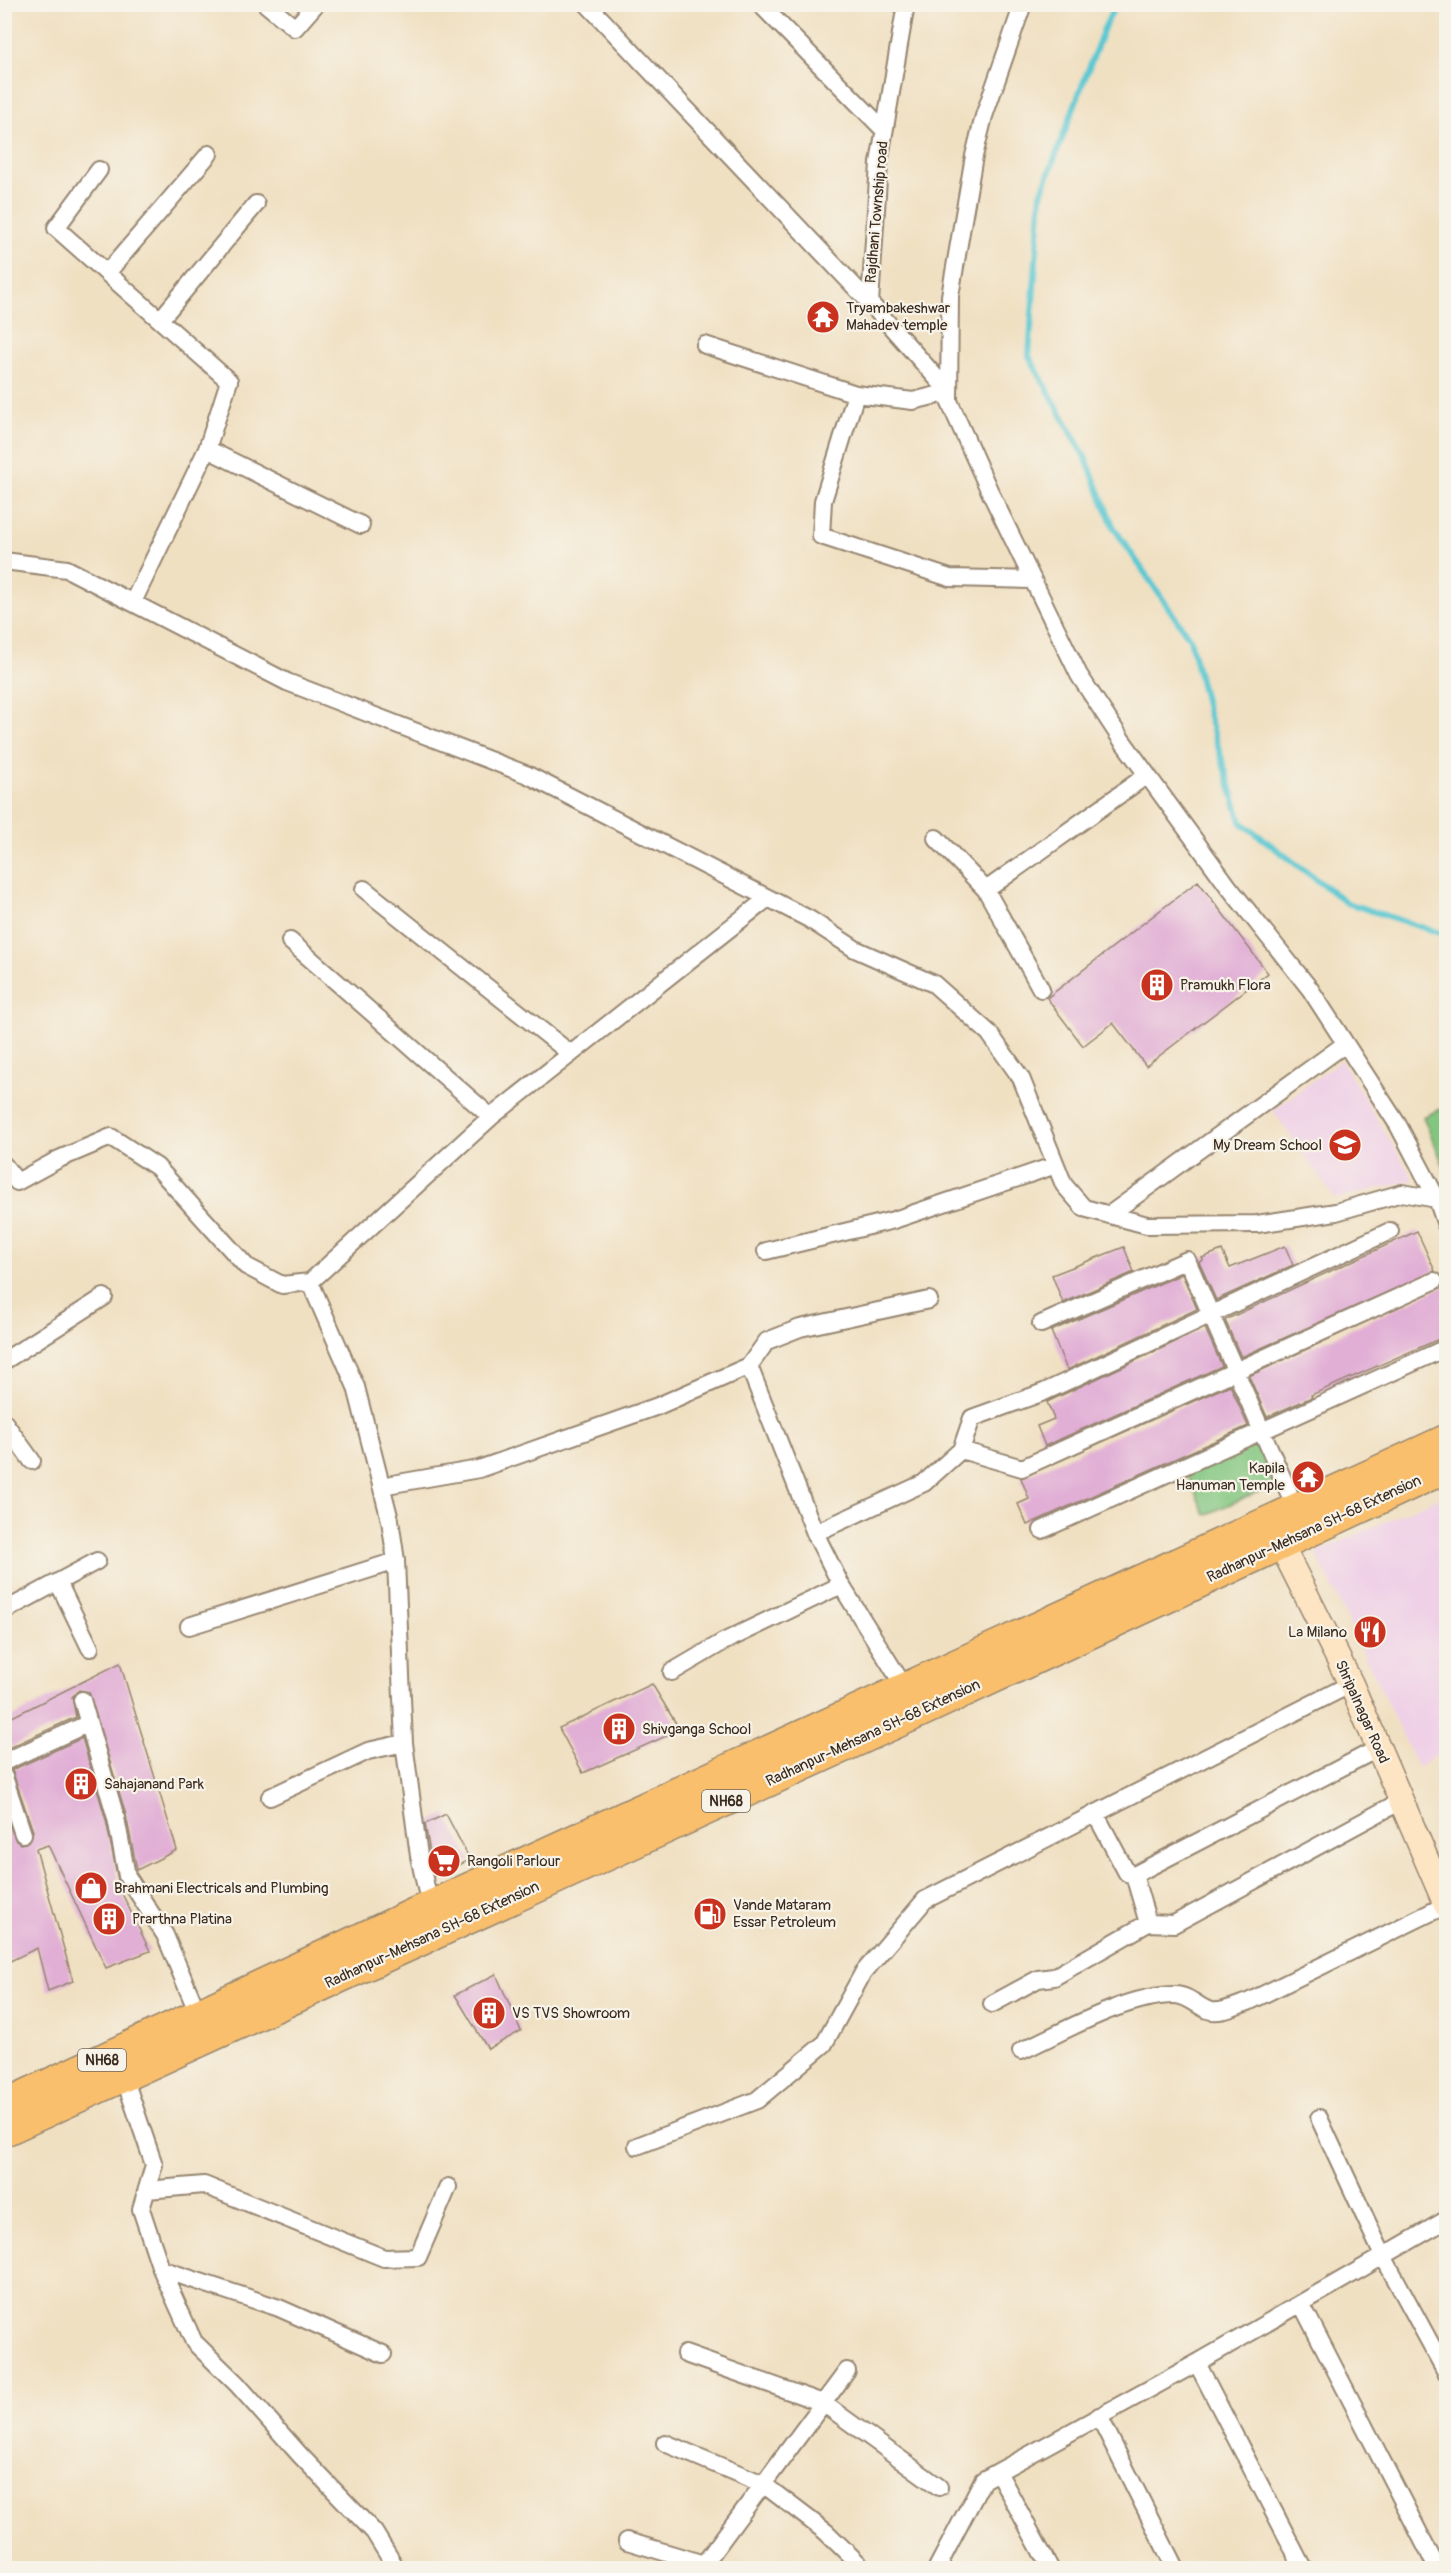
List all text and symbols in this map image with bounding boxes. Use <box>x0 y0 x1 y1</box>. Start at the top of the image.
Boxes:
street label: Rajdhani Township road <box>861 140 893 284</box>
temple icon: Tryambakeshwar Mahadev temple <box>805 299 841 335</box>
place label: Tryambakeshwar Mahadev temple <box>846 299 951 335</box>
building icon: Pramukh Flora <box>1139 967 1175 1003</box>
place label: Pramukh Flora <box>1180 976 1271 995</box>
school or university icon: My Dream School <box>1327 1127 1363 1163</box>
place label: My Dream School <box>1213 1136 1322 1155</box>
place label: Kapila Hanuman Temple <box>1176 1459 1286 1495</box>
temple icon: Kapila Hanuman Temple <box>1290 1459 1326 1495</box>
street label: Radhanpur-Mehsana SH-68 Extension <box>1204 1471 1424 1587</box>
restaurant icon: La Milano <box>1352 1614 1388 1650</box>
place label: La Milano <box>1288 1623 1347 1642</box>
street label: Shripalnagar Road <box>1331 1657 1393 1767</box>
street label: Radhanpur-Mehsana SH-68 Extension <box>763 1675 983 1791</box>
building icon: Shivganga School <box>601 1711 637 1747</box>
place label: Shivganga School <box>642 1720 751 1739</box>
building icon: Sahajanand Park <box>63 1766 99 1802</box>
place label: Sahajanand Park <box>104 1775 205 1794</box>
road number: NH68 <box>702 1790 750 1812</box>
supermarket icon: Rangoli Parlour <box>426 1843 462 1879</box>
place label: Rangoli Parlour <box>467 1852 561 1871</box>
shop icon: Brahmani Electricals and Plumbing <box>73 1870 109 1906</box>
street label: Radhanpur-Mehsana SH-68 Extension <box>322 1877 542 1993</box>
place label: Brahmani Electricals and Plumbing <box>114 1879 329 1898</box>
fuel station icon: Vande Mataram Essar Petroleum <box>692 1896 728 1932</box>
place label: Vande Mataram Essar Petroleum <box>733 1896 836 1932</box>
building icon: Prarthna Platina <box>91 1901 127 1937</box>
place label: Prarthna Platina <box>132 1910 232 1929</box>
building icon: VS TVS Showroom <box>471 1995 507 2031</box>
place label: VS TVS Showroom <box>512 2004 630 2023</box>
road number: NH68 <box>78 2049 126 2071</box>

